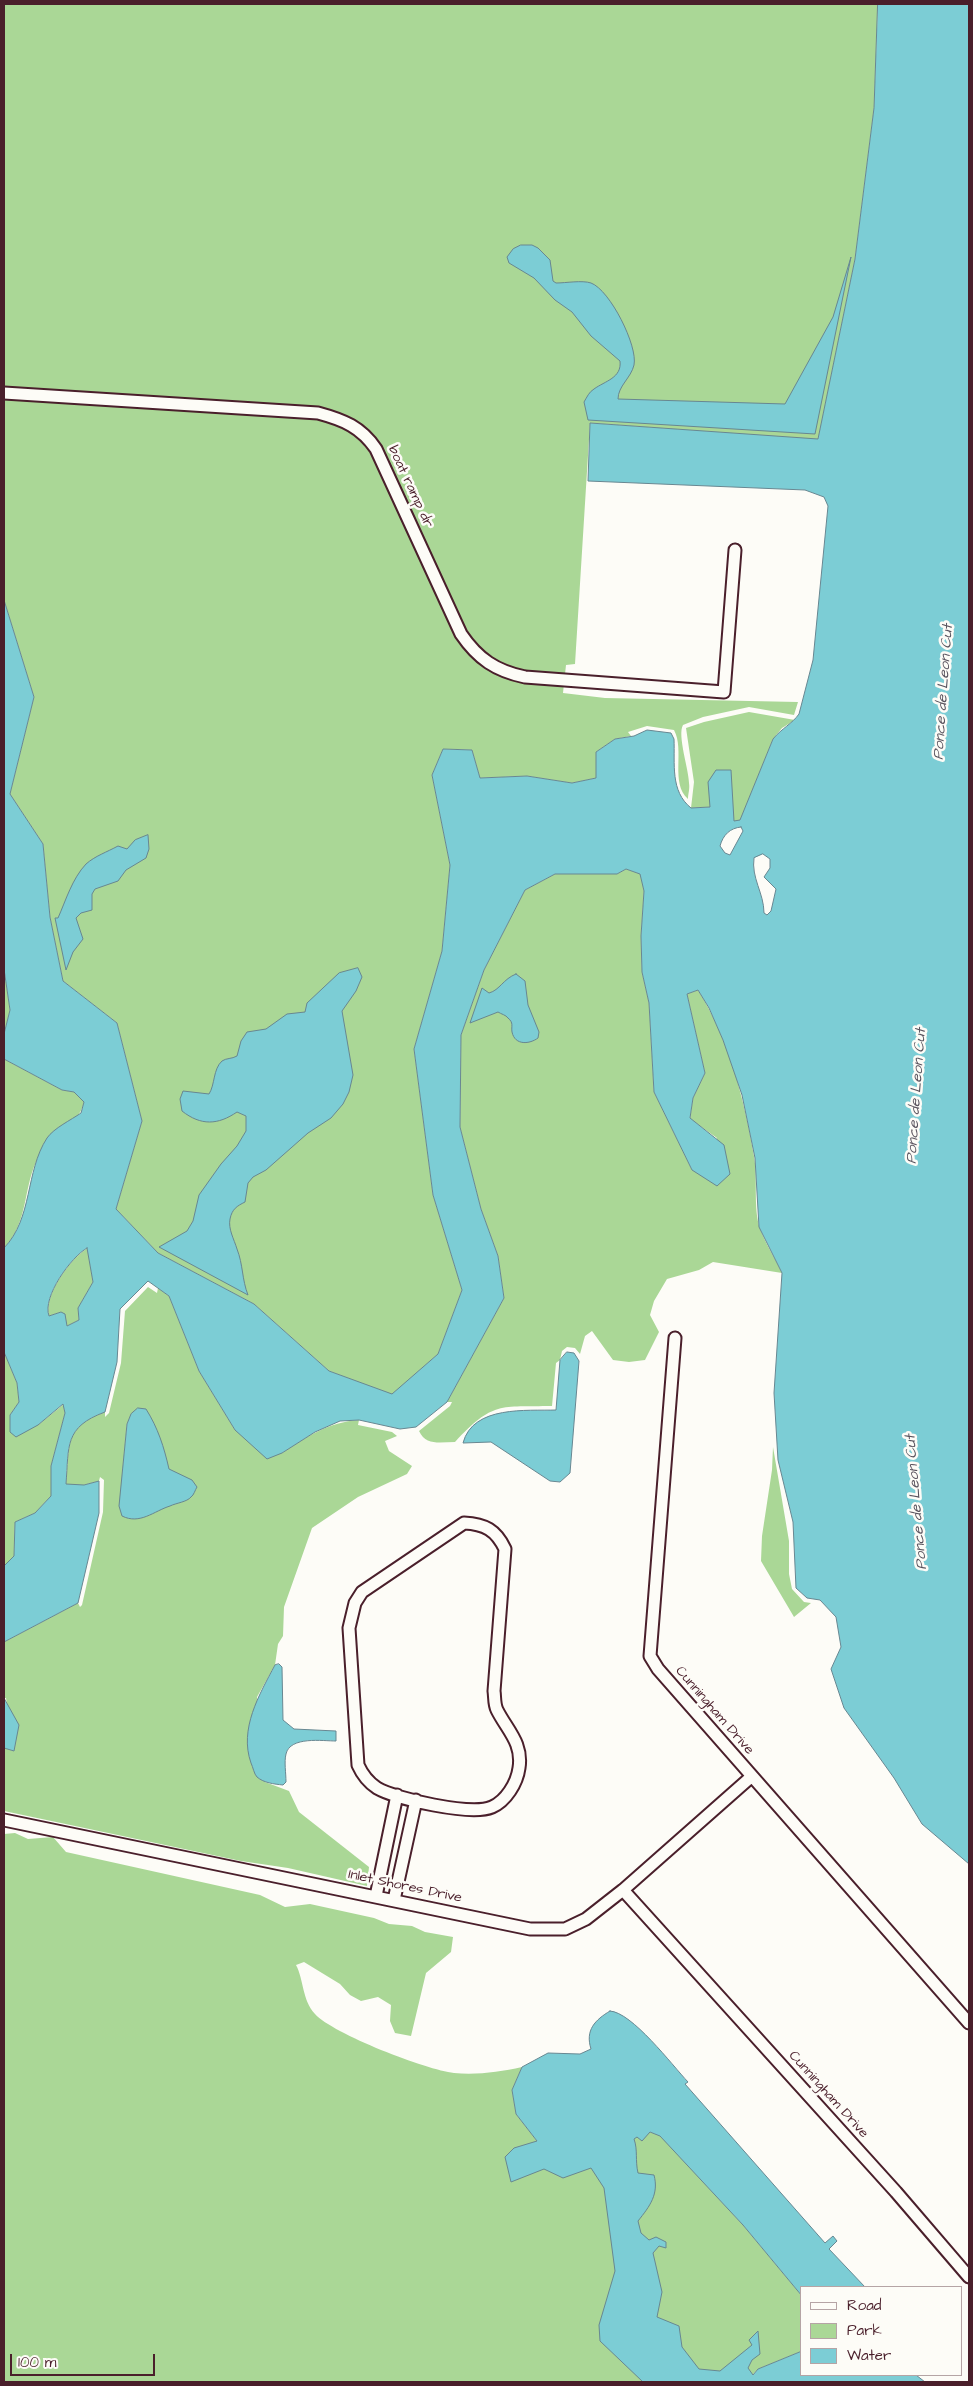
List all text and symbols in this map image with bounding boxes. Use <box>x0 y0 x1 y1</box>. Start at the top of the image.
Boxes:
street label: boat ramp dr <box>384 443 436 531</box>
water label: Ponce de Leon Cut <box>930 624 958 760</box>
water label: Ponce de Leon Cut <box>903 1028 931 1164</box>
water label: Ponce de Leon Cut <box>902 1434 932 1570</box>
street label: Cunningham Drive <box>671 1663 757 1759</box>
street label: Inlet Shores Drive <box>347 1867 463 1907</box>
street label: Cunningham Drive <box>784 2048 872 2142</box>
legend <box>800 2286 963 2376</box>
text: Road <box>847 2295 881 2316</box>
text: Park <box>847 2320 882 2341</box>
scale bar <box>12 2344 158 2376</box>
text: Water <box>847 2345 891 2366</box>
text: 100 m <box>18 2352 57 2373</box>

